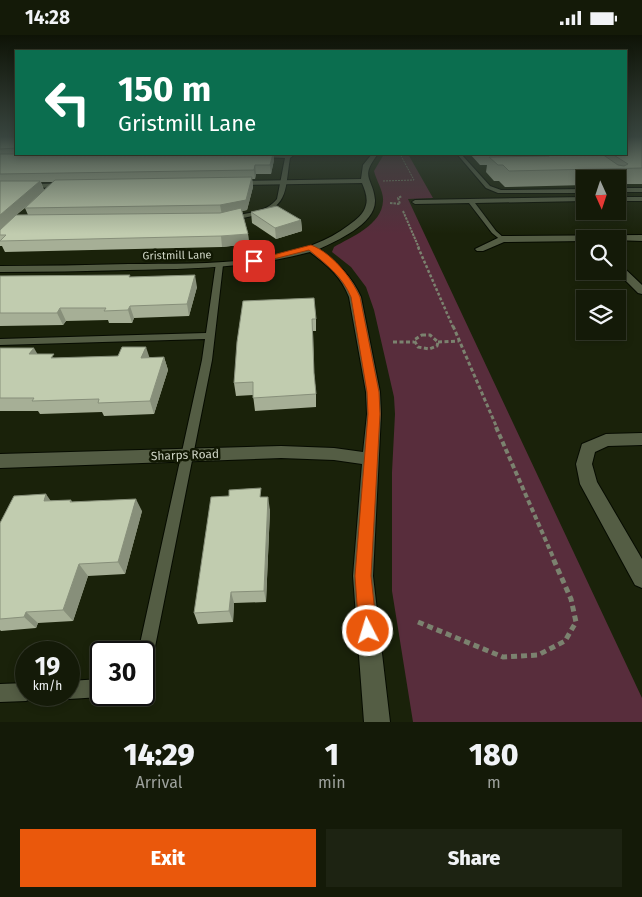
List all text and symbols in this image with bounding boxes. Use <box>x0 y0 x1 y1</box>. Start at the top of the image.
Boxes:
text: 14:28 <box>25 6 70 29</box>
text: 150 m <box>118 68 211 110</box>
icon: left <box>35 70 100 135</box>
text: Gristmill Lane <box>118 110 256 137</box>
north arrow <box>576 170 626 220</box>
map controls <box>576 170 626 340</box>
button: search <box>576 230 626 280</box>
pin <box>233 240 275 282</box>
icon: arrive <box>240 247 268 275</box>
street label: Gristmill Lane <box>142 248 212 263</box>
button: layers <box>576 290 626 340</box>
street label: Sharps Road <box>151 447 219 463</box>
position arrow <box>341 604 393 656</box>
speed limit sign: 30 <box>90 641 155 706</box>
text: 19 <box>35 652 60 682</box>
text: km/h <box>33 679 62 693</box>
text: 14:29 <box>123 737 195 773</box>
text: 1 <box>325 737 339 773</box>
text: 180 <box>469 737 519 773</box>
text: Arrival <box>136 773 182 792</box>
text: min <box>318 773 346 792</box>
text: m <box>487 773 501 792</box>
button: Exit <box>20 829 316 887</box>
button: Share <box>326 829 622 887</box>

